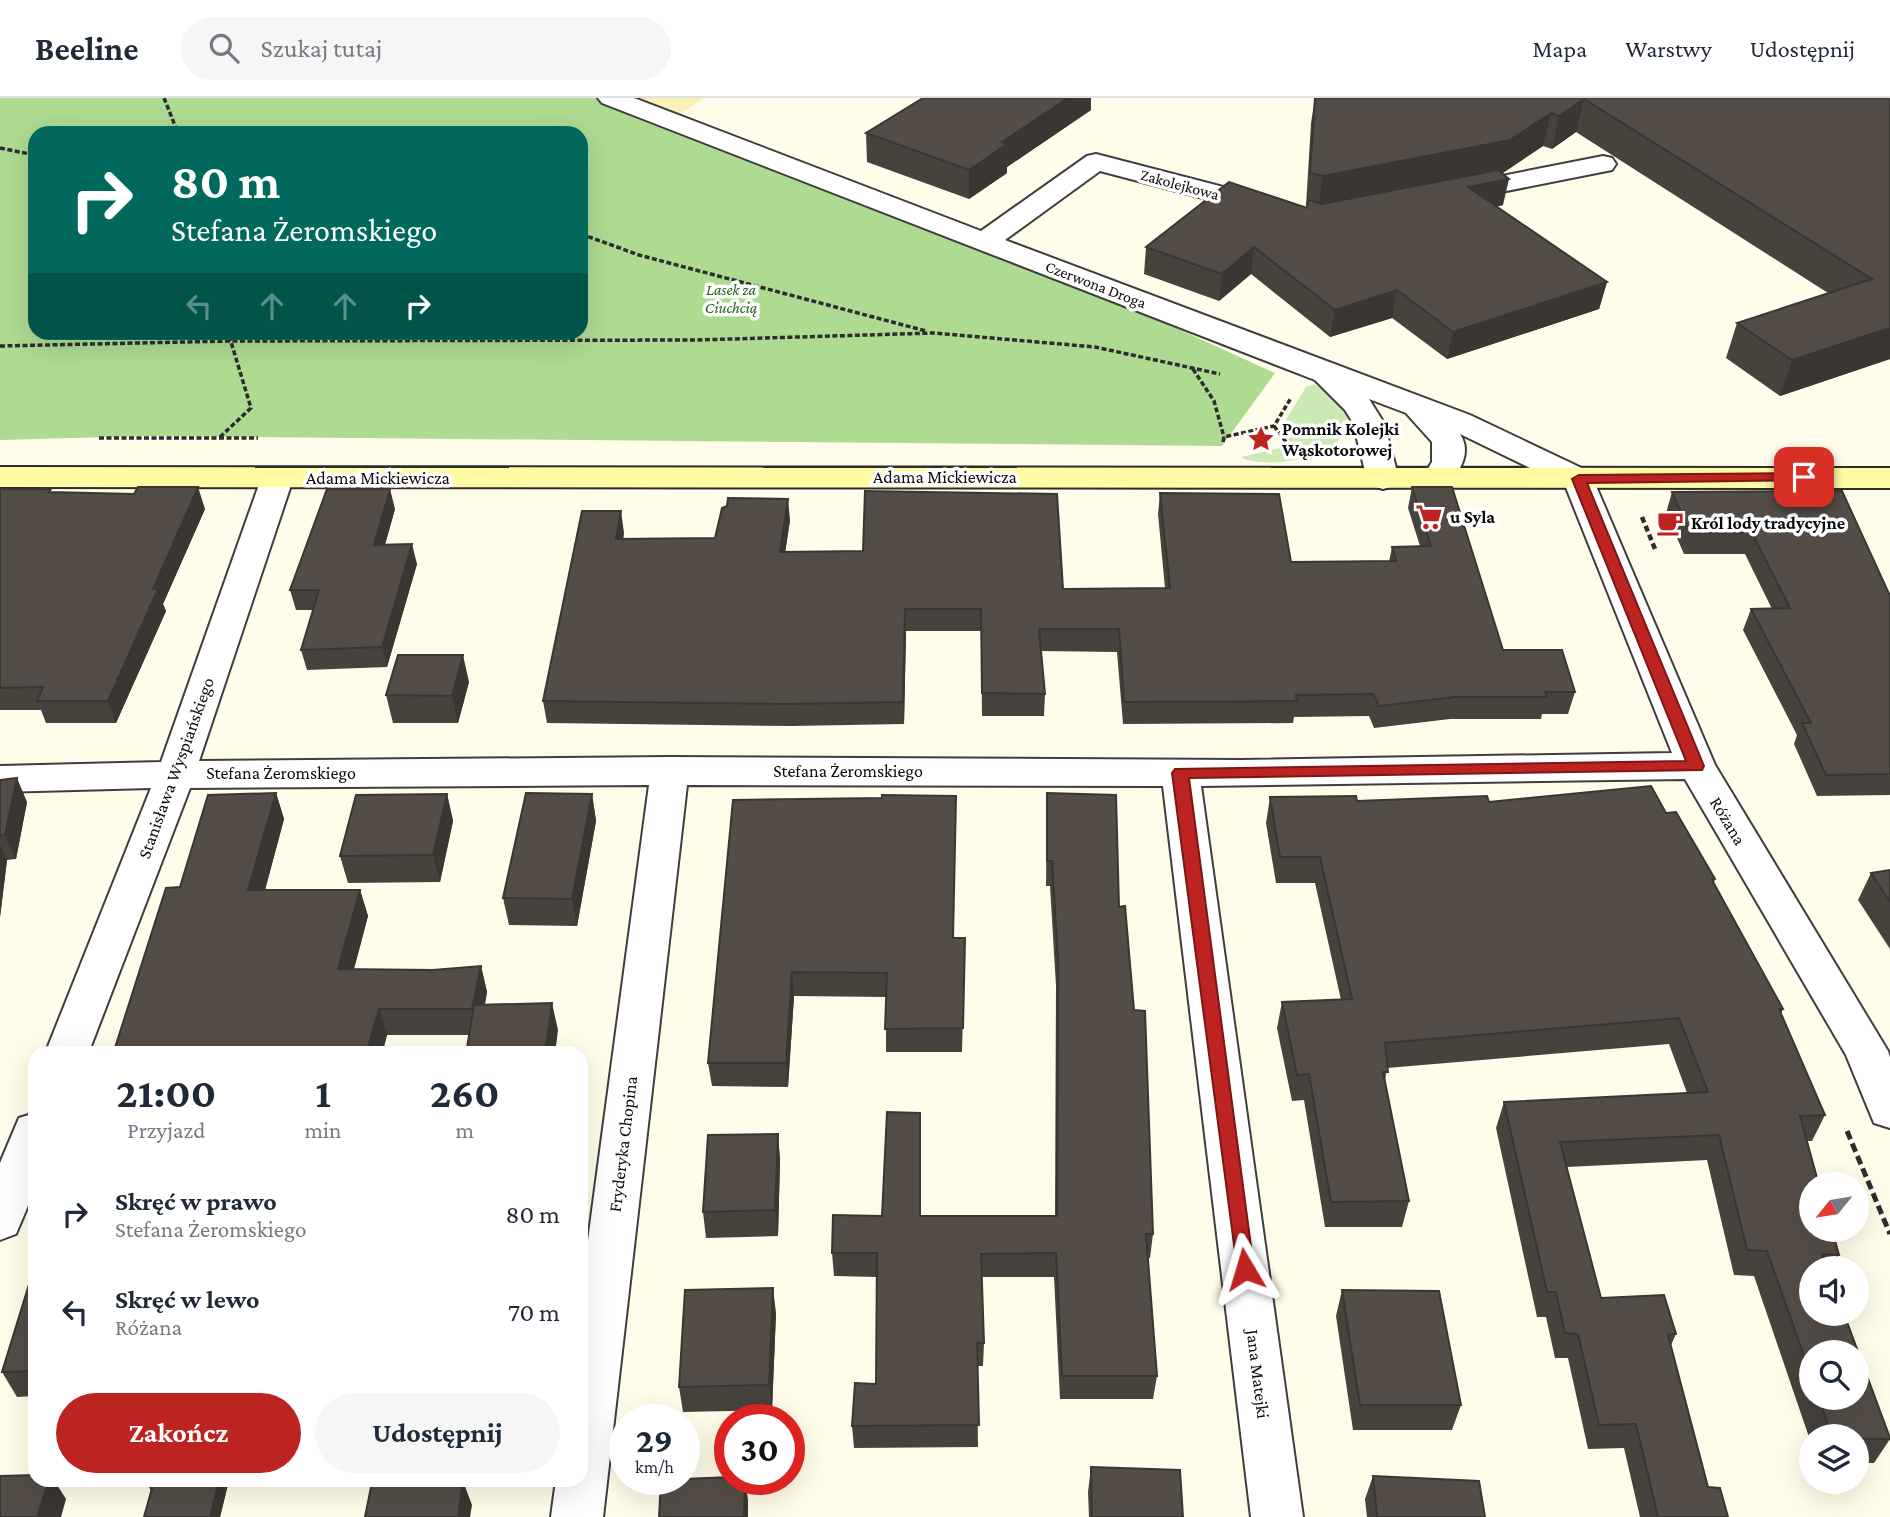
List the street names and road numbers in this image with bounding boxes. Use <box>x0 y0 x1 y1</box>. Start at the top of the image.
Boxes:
street label: Zakolejkowa <box>1138 166 1222 204</box>
street label: Czerwona Droga <box>1043 257 1149 313</box>
street label: Adama Mickiewicza <box>873 467 1017 487</box>
street label: Adama Mickiewicza <box>306 468 450 488</box>
street label: Stanisława Wyspiańskiego <box>134 675 218 861</box>
street label: Stefana Żeromskiego <box>773 761 923 781</box>
street label: Stefana Żeromskiego <box>206 763 356 783</box>
street label: Różana <box>1706 793 1750 849</box>
street label: Fryderyka Chopina <box>605 1075 641 1213</box>
street label: Jana Matejki <box>1241 1326 1273 1420</box>

